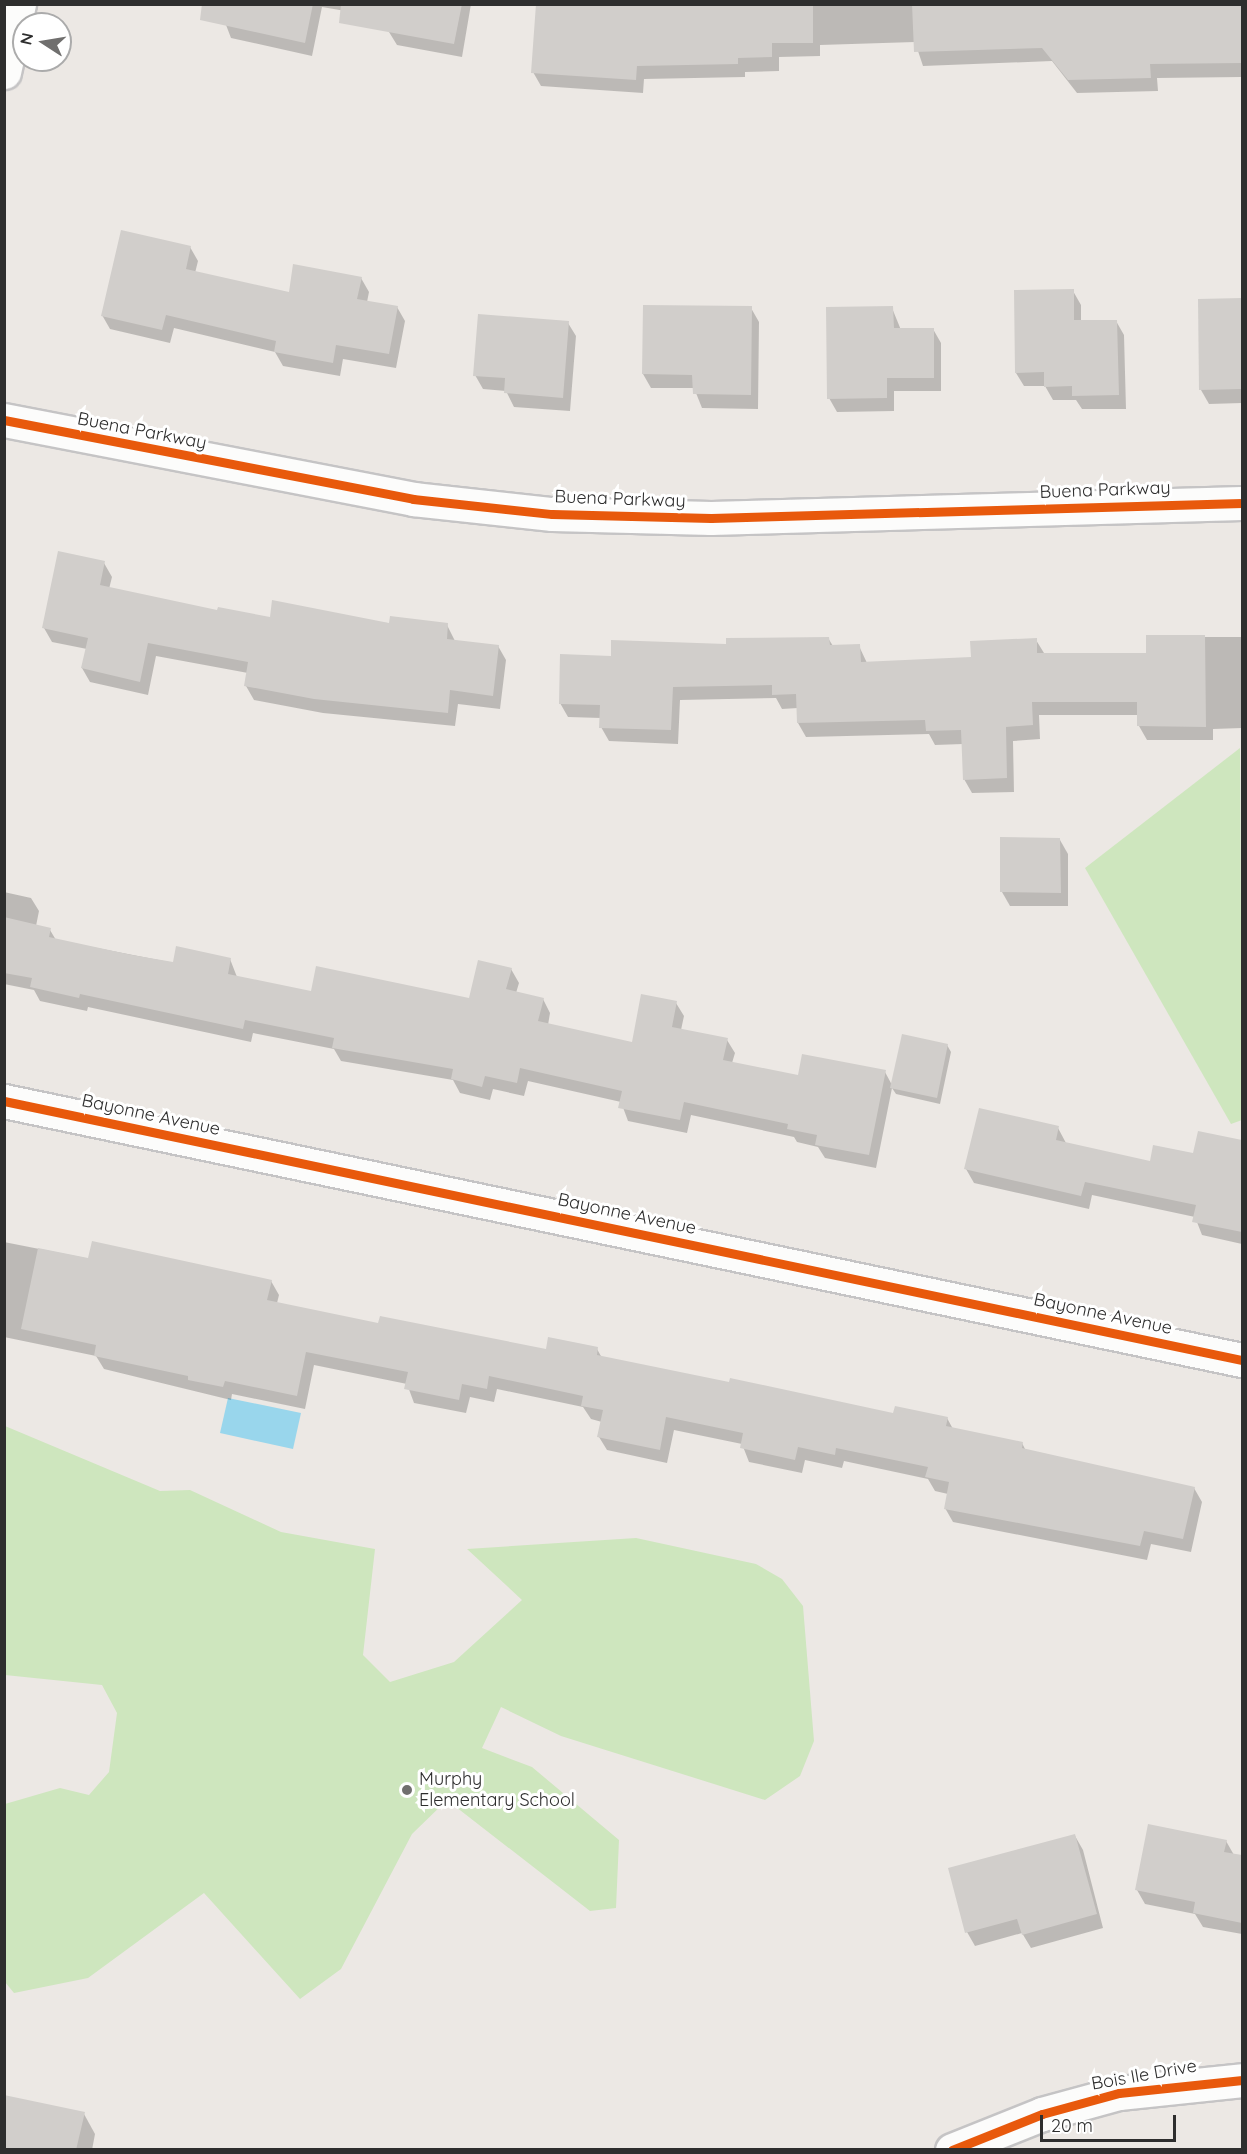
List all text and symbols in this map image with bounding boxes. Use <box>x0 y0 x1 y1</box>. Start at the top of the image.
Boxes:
north arrow <box>12 12 72 72</box>
text: N <box>15 31 37 47</box>
street label: Buena Parkway <box>76 408 208 454</box>
street label: Buena Parkway <box>1039 477 1171 503</box>
street label: Buena Parkway <box>554 486 686 512</box>
street label: Bayonne Avenue <box>80 1090 222 1140</box>
street label: Bayonne Avenue <box>556 1189 698 1239</box>
street label: Bayonne Avenue <box>1032 1289 1174 1339</box>
place label: Murphy Elementary School <box>419 1769 575 1812</box>
marker: Murphy Elementary School <box>400 1783 414 1797</box>
street label: Bois Ile Drive <box>1090 2055 1198 2095</box>
scale bar <box>1043 2103 1180 2141</box>
text: 20 m <box>1051 2114 1093 2137</box>

